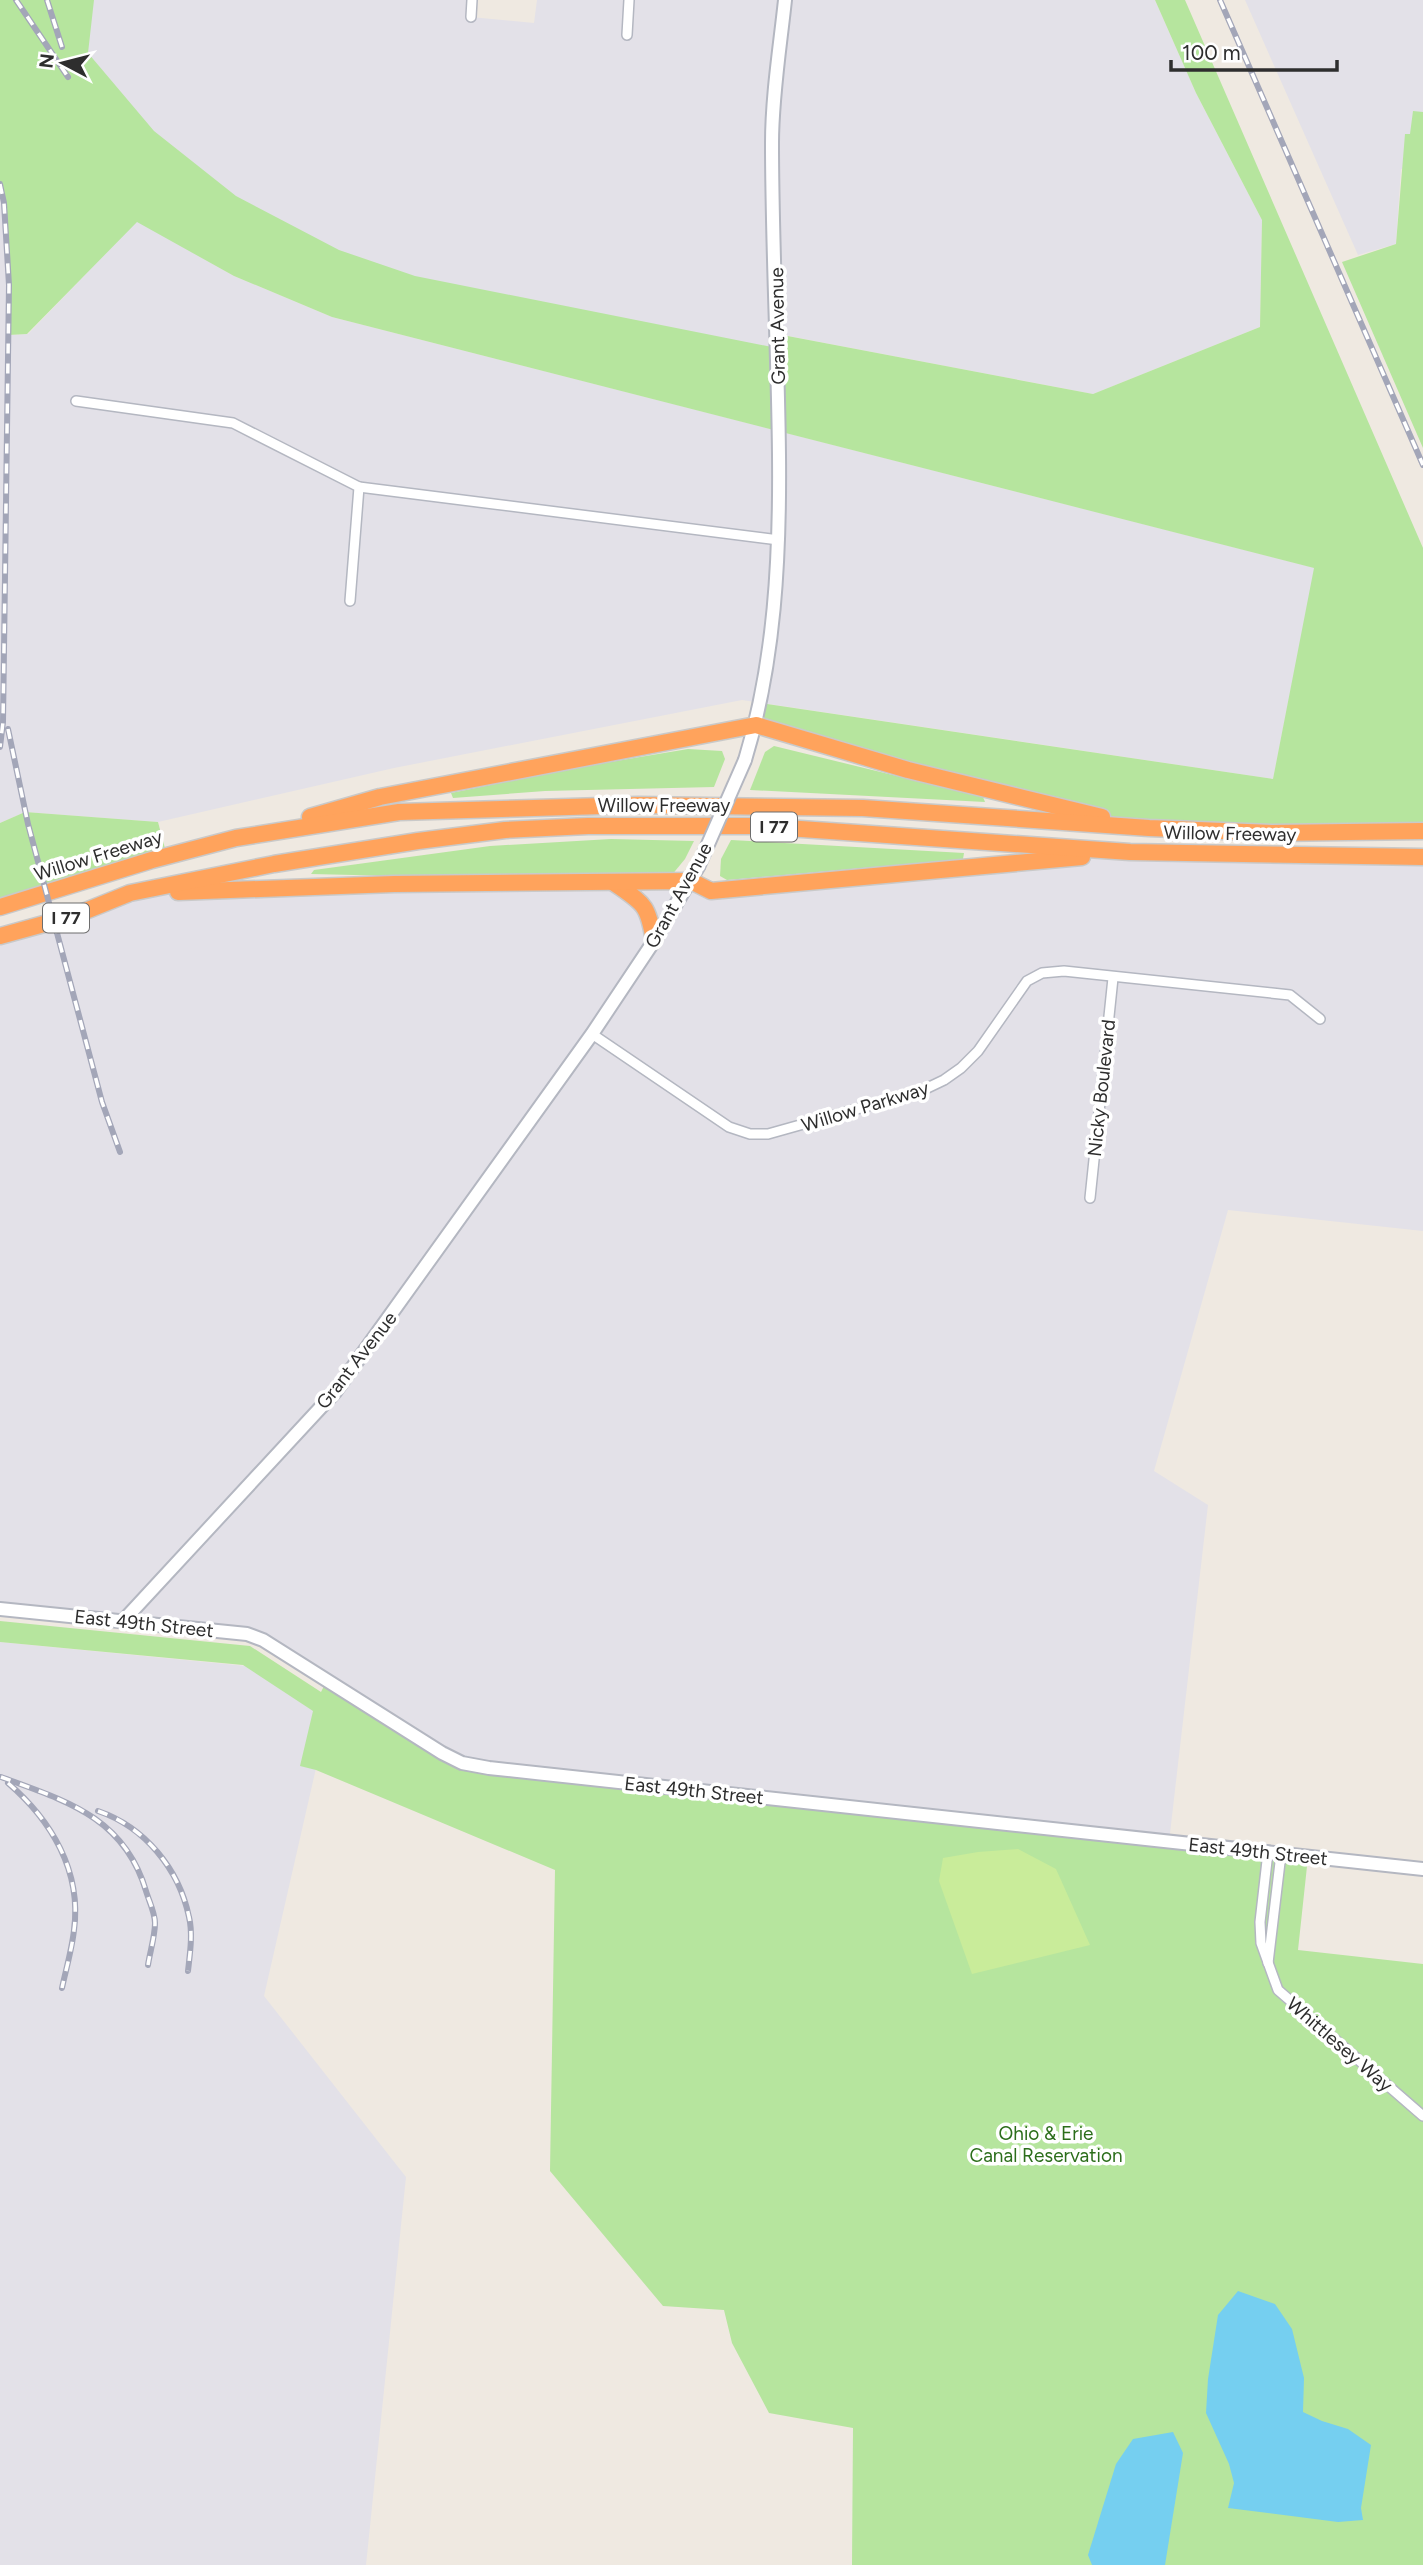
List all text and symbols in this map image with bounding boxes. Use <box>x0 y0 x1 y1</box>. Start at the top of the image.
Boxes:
north arrow <box>28 28 98 98</box>
scale bar <box>1171 28 1337 72</box>
text: 100 m <box>1182 40 1241 65</box>
text: N <box>34 52 59 70</box>
street label: Grant Avenue <box>765 267 790 385</box>
street label: Willow Freeway <box>598 794 730 817</box>
road number: I 77 <box>751 812 797 842</box>
street label: Willow Freeway <box>1163 821 1296 846</box>
street label: Willow Freeway <box>31 825 165 886</box>
street label: Grant Avenue <box>640 838 717 952</box>
road number: I 77 <box>43 903 89 932</box>
street label: Nicky Boulevard <box>1083 1018 1120 1158</box>
street label: Willow Parkway <box>799 1076 931 1137</box>
street label: Grant Avenue <box>311 1307 402 1414</box>
street label: East 49th Street <box>73 1605 215 1642</box>
street label: East 49th Street <box>623 1772 765 1809</box>
street label: East 49th Street <box>1187 1833 1329 1870</box>
street label: Whittlesey Way <box>1282 1992 1397 2097</box>
park label: Ohio & Erie Canal Reservation <box>969 2122 1123 2167</box>

